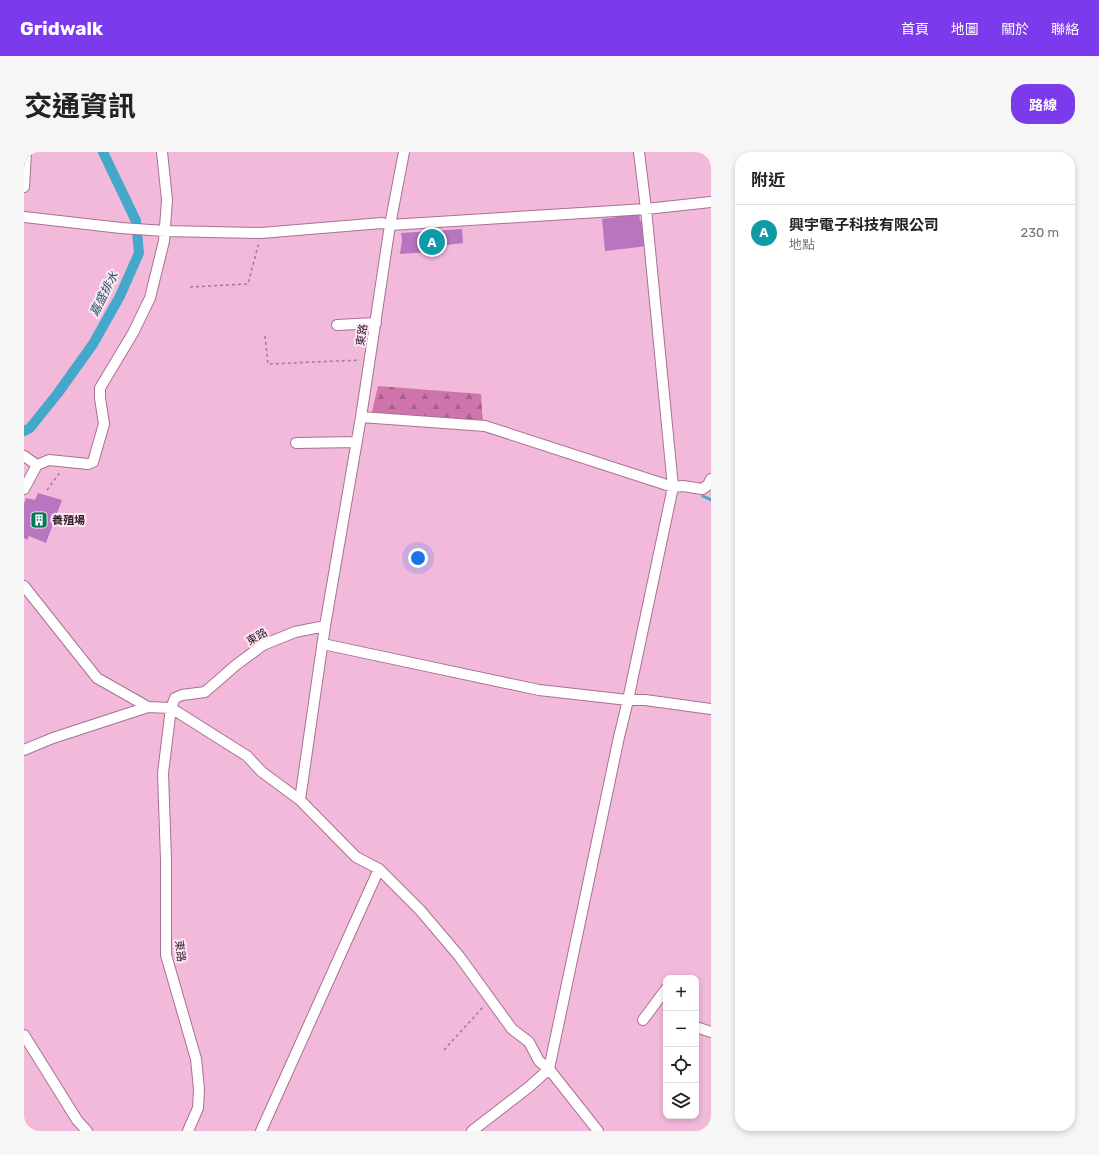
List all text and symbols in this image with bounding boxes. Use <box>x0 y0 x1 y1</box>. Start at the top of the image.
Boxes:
text: Gridwalk <box>20 17 103 40</box>
text: 首頁 <box>901 21 929 38</box>
text: 地圖 <box>951 21 979 38</box>
text: 關於 <box>1001 21 1029 38</box>
text: 聯絡 <box>1051 21 1079 38</box>
button: 路線 <box>1011 84 1075 124</box>
text: 交通資訊 <box>24 90 136 123</box>
text: 附近 <box>751 170 785 190</box>
text: 興宇電子科技有限公司 <box>789 216 939 234</box>
text: A <box>759 225 769 240</box>
text: 230 m <box>1021 225 1059 240</box>
pin: A <box>419 227 445 257</box>
text: 地點 <box>789 237 815 252</box>
water label: 嘉盛排水 <box>87 269 122 319</box>
street label: 東路 <box>354 323 370 347</box>
building icon: 養殖場 <box>29 510 49 530</box>
place label: 養殖場 <box>52 514 85 527</box>
your location <box>408 548 428 568</box>
street label: 東路 <box>244 626 270 648</box>
street label: 東路 <box>172 939 188 963</box>
map controls <box>663 975 699 1119</box>
button: + <box>663 975 699 1011</box>
button: − <box>663 1011 699 1047</box>
button: locate <box>663 1047 699 1083</box>
button: layers <box>663 1083 699 1119</box>

